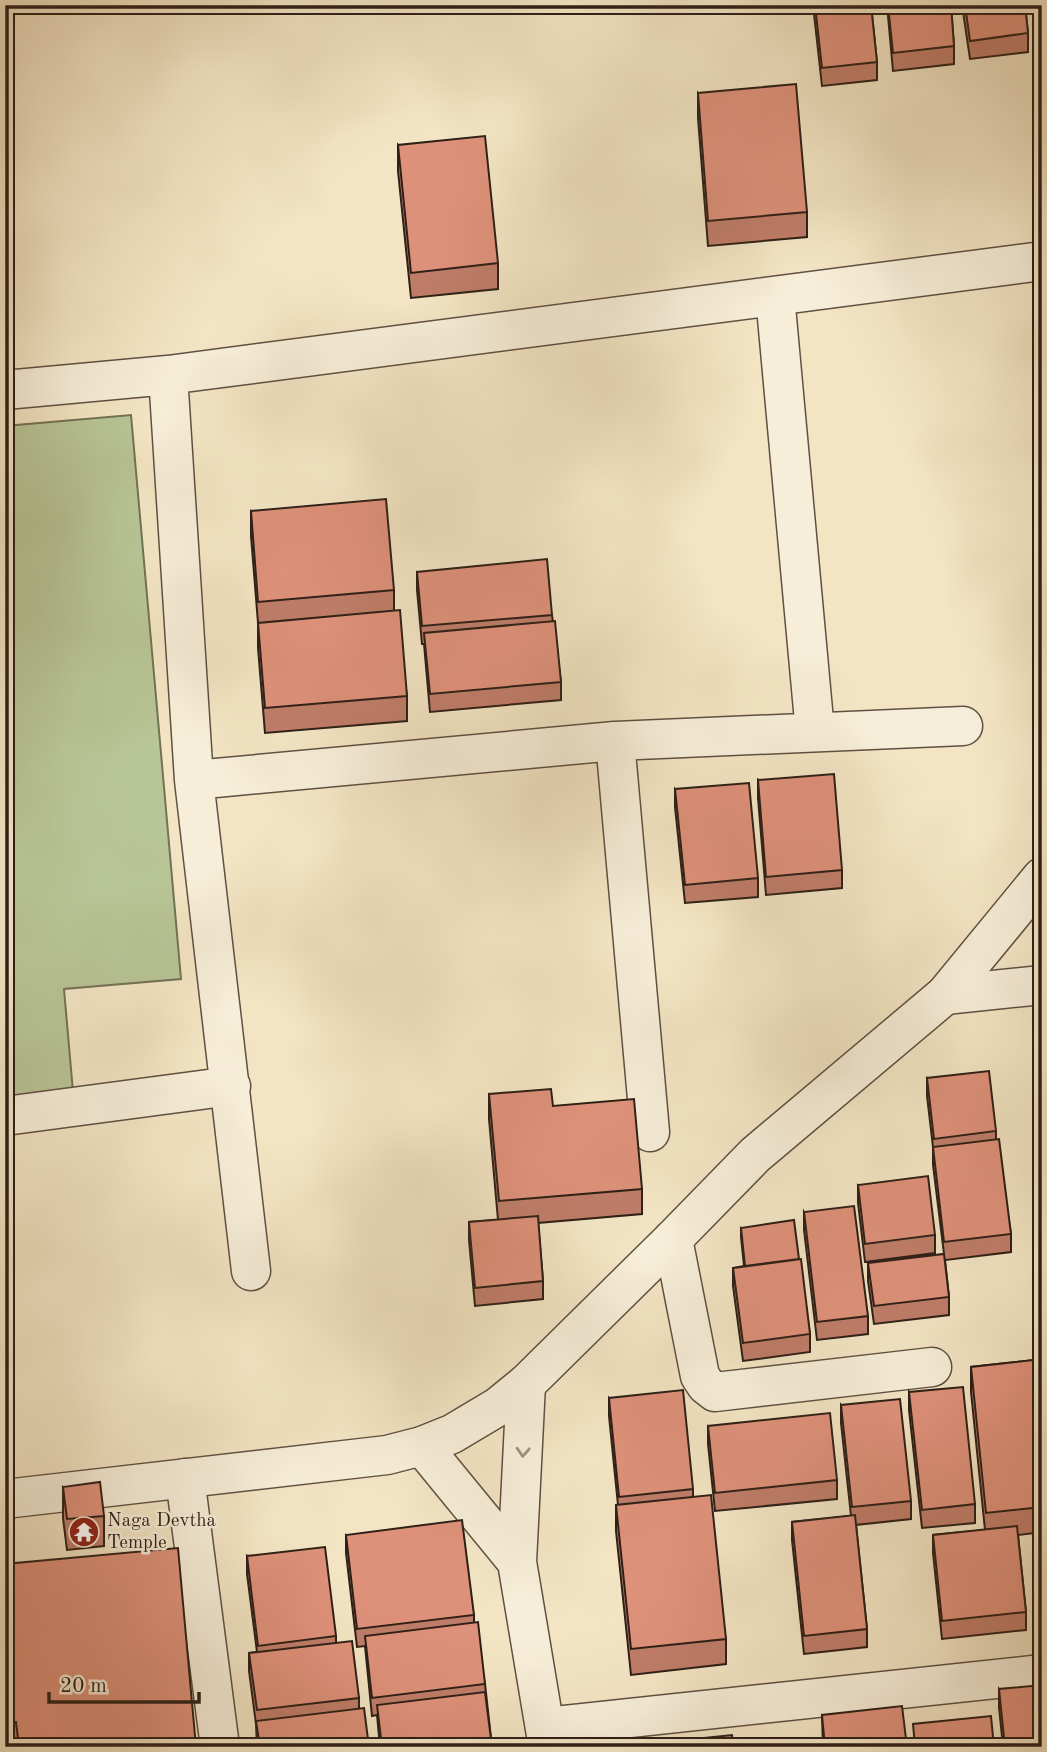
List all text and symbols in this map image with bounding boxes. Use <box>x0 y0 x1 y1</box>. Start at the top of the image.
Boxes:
one-way arrow <box>515 1446 530 1457</box>
place label: Naga Devtha Temple <box>107 1512 217 1553</box>
temple icon: Naga Devtha Temple <box>67 1515 101 1549</box>
scale bar <box>49 1661 200 1705</box>
text: 20 m <box>60 1676 107 1697</box>

